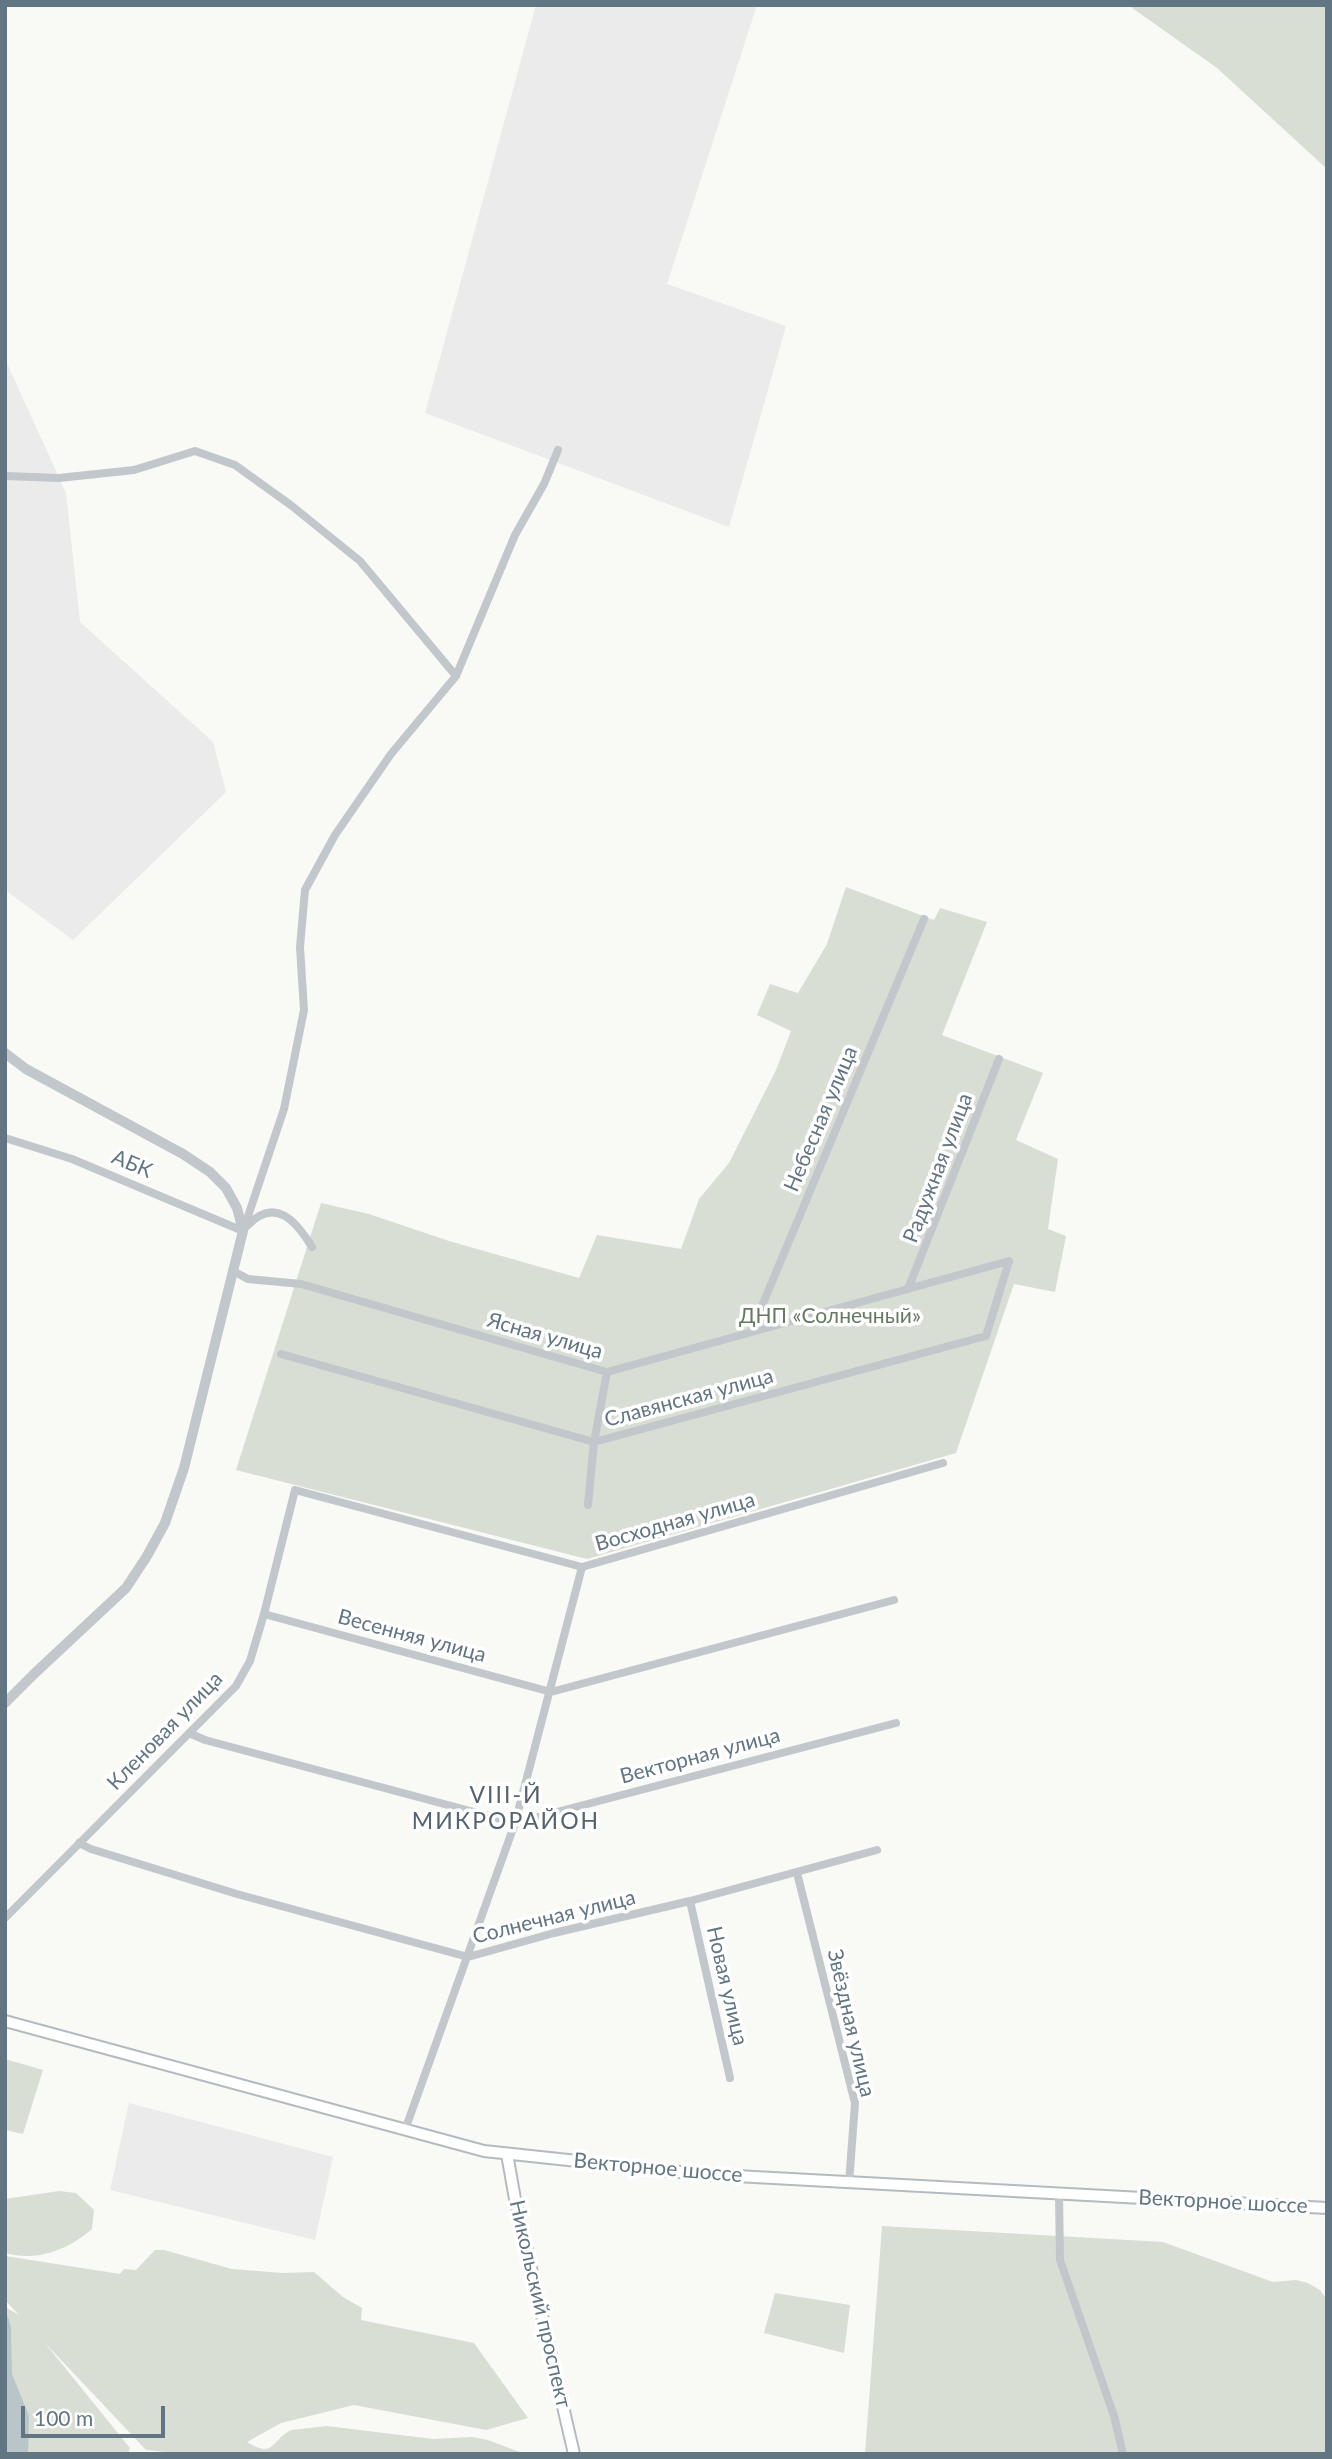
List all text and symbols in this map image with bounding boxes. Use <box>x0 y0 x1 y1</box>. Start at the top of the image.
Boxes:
street label: Небесная улица <box>779 1042 863 1196</box>
street label: Радужная улица <box>898 1090 978 1246</box>
street label: АБК <box>108 1144 156 1184</box>
park label: ДНП «Солнечный» <box>739 1303 921 1329</box>
street label: Ясная улица <box>484 1307 606 1365</box>
street label: Славянская улица <box>602 1363 776 1433</box>
street label: Восходная улица <box>592 1487 758 1557</box>
street label: Весенняя улица <box>335 1604 489 1668</box>
street label: Кленовая улица <box>102 1666 228 1796</box>
street label: Векторная улица <box>617 1723 783 1789</box>
district label: VIII-Й МИКРОРАЙОН <box>413 1782 599 1836</box>
street label: Солнечная улица <box>470 1885 638 1949</box>
street label: Новая улица <box>701 1924 753 2048</box>
street label: Звёздная улица <box>822 1947 880 2099</box>
street label: Векторное шоссе <box>573 2148 743 2188</box>
street label: Векторное шоссе <box>1138 2185 1308 2219</box>
street label: Никольский проспект <box>504 2198 576 2410</box>
scale bar <box>24 2392 168 2436</box>
text: 100 m <box>34 2405 93 2430</box>

